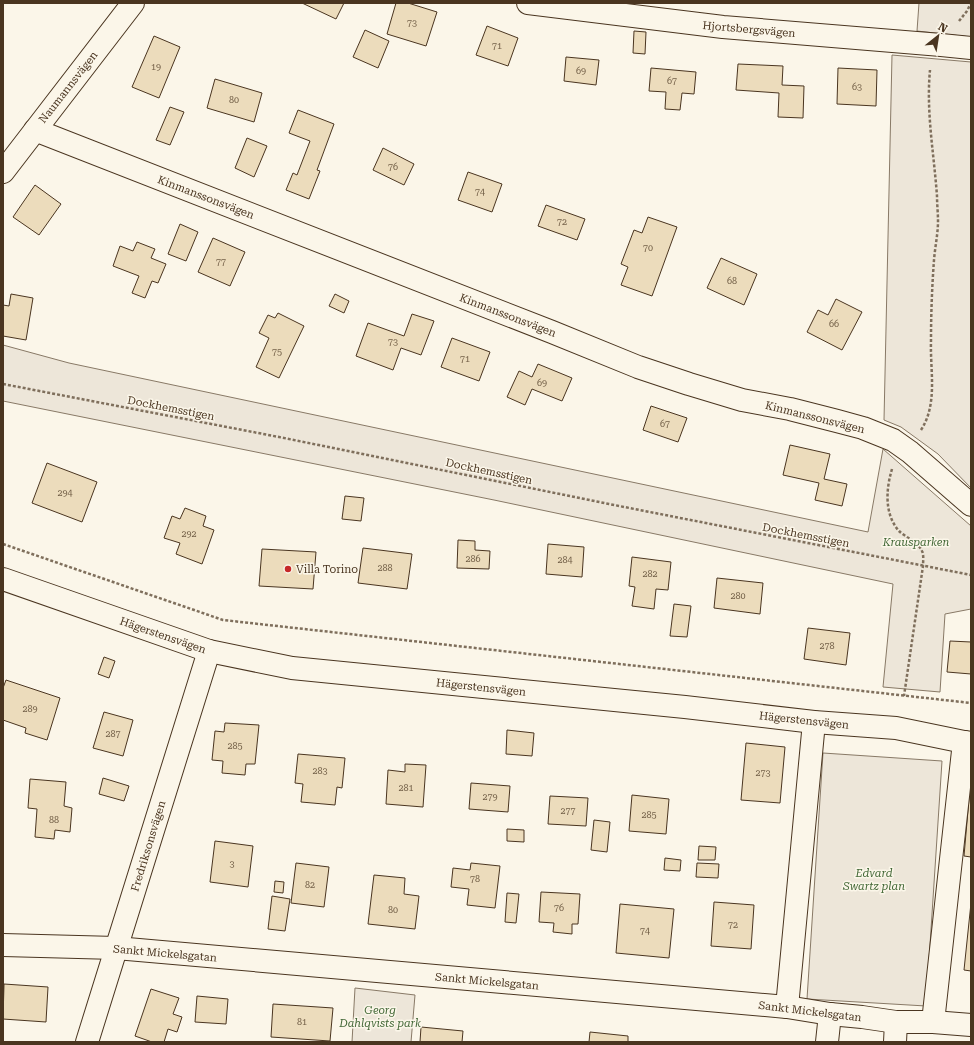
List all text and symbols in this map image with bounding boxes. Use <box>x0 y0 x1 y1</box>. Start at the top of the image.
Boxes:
north arrow <box>918 16 958 56</box>
house number: 73 <box>407 18 417 28</box>
street label: Hjortsbergsvägen <box>702 19 796 40</box>
text: N <box>936 20 950 36</box>
house number: 71 <box>492 41 502 51</box>
street label: Naumannsvägen <box>36 49 101 126</box>
house number: 19 <box>151 62 161 72</box>
house number: 69 <box>576 66 586 76</box>
house number: 67 <box>667 76 677 86</box>
house number: 63 <box>852 82 862 92</box>
house number: 80 <box>229 95 239 105</box>
house number: 76 <box>388 162 398 172</box>
street label: Kinmanssonsvägen <box>156 173 256 222</box>
house number: 74 <box>475 187 485 197</box>
house number: 72 <box>557 217 567 227</box>
house number: 70 <box>643 243 653 253</box>
house number: 77 <box>216 257 226 267</box>
house number: 68 <box>727 276 737 286</box>
street label: Kinmanssonsvägen <box>458 291 558 340</box>
house number: 66 <box>829 319 839 329</box>
house number: 73 <box>388 337 398 347</box>
house number: 75 <box>272 347 282 357</box>
house number: 71 <box>460 354 470 364</box>
house number: 69 <box>537 378 547 388</box>
street label: Dockhemsstigen <box>126 394 216 423</box>
street label: Kinmanssonsvägen <box>764 399 866 436</box>
house number: 67 <box>660 419 670 429</box>
street label: Dockhemsstigen <box>444 456 534 487</box>
house number: 294 <box>57 488 73 498</box>
street label: Dockhemsstigen <box>761 521 851 550</box>
house number: 292 <box>181 529 197 539</box>
park label: Krausparken <box>882 536 949 549</box>
house number: 286 <box>465 554 481 564</box>
house number: 284 <box>557 555 573 565</box>
place label: Villa Torino <box>296 563 358 576</box>
house number: 288 <box>377 563 393 573</box>
marker: Villa Torino <box>283 564 293 574</box>
house number: 282 <box>642 569 658 579</box>
house number: 280 <box>730 591 746 601</box>
street label: Hägerstensvägen <box>118 615 208 656</box>
house number: 278 <box>819 641 835 651</box>
street label: Hägerstensvägen <box>435 676 526 699</box>
house number: 289 <box>22 704 38 714</box>
street label: Hägerstensvägen <box>758 709 849 732</box>
house number: 287 <box>105 729 121 739</box>
house number: 285 <box>227 741 243 751</box>
house number: 283 <box>312 766 328 776</box>
house number: 273 <box>755 768 771 778</box>
house number: 281 <box>398 783 414 793</box>
house number: 279 <box>482 792 498 802</box>
street label: Fredriksonsvägen <box>128 799 168 893</box>
house number: 277 <box>560 806 576 816</box>
house number: 285 <box>641 810 657 820</box>
house number: 88 <box>49 815 59 825</box>
house number: 3 <box>229 859 235 869</box>
park label: Edvard Swartz plan <box>842 867 905 893</box>
house number: 78 <box>470 874 480 884</box>
house number: 82 <box>305 880 315 890</box>
house number: 76 <box>554 903 564 913</box>
house number: 80 <box>388 905 398 915</box>
house number: 72 <box>728 920 738 930</box>
house number: 74 <box>640 926 650 936</box>
street label: Sankt Mickelsgatan <box>113 942 217 965</box>
street label: Sankt Mickelsgatan <box>435 970 539 993</box>
street label: Sankt Mickelsgatan <box>758 999 862 1024</box>
park label: Georg Dahlqvists park <box>338 1004 421 1030</box>
house number: 81 <box>297 1017 307 1027</box>

